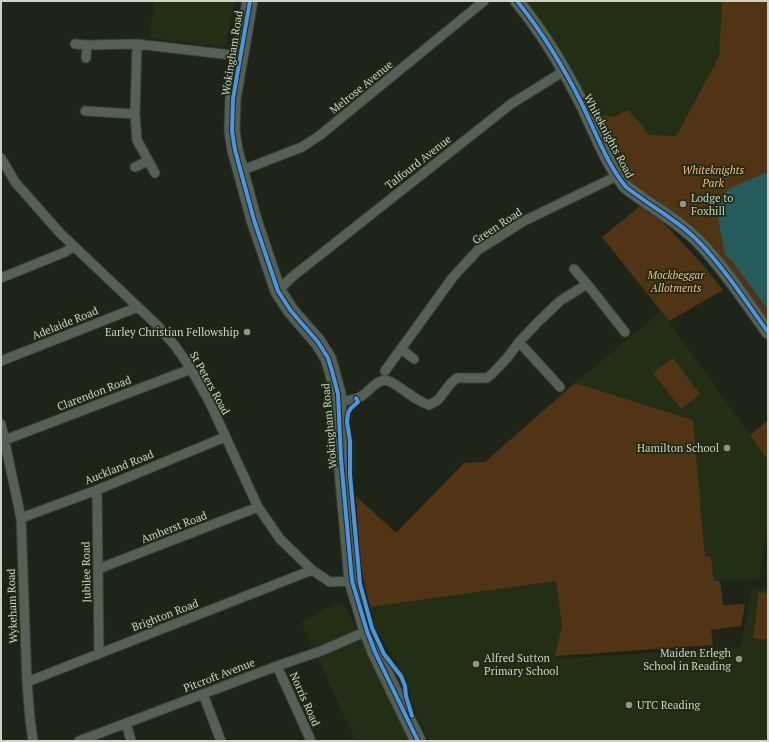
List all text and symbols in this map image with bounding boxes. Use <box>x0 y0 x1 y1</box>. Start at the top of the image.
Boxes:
street label: Wokingham Road <box>218 10 246 96</box>
street label: Melrose Avenue <box>326 57 396 117</box>
street label: Whiteknights Road <box>581 91 637 181</box>
street label: Talfourd Avenue <box>382 132 454 192</box>
park label: Whiteknights Park <box>682 163 744 190</box>
place label: Lodge to Foxhill <box>691 191 733 218</box>
marker: Lodge to Foxhill <box>678 199 688 209</box>
street label: Green Road <box>469 205 525 247</box>
park label: Mockbeggar Allotments <box>647 268 705 295</box>
street label: Adelaide Road <box>30 303 100 343</box>
place label: Earley Christian Fellowship <box>105 325 239 339</box>
marker: Earley Christian Fellowship <box>242 327 252 337</box>
street label: St Peters Road <box>187 349 233 417</box>
street label: Clarendon Road <box>55 372 133 414</box>
street label: Wokingham Road <box>318 383 340 469</box>
place label: Hamilton School <box>637 441 719 455</box>
marker: Hamilton School <box>722 443 732 453</box>
street label: Auckland Road <box>82 447 156 487</box>
street label: Amherst Road <box>139 508 209 546</box>
street label: Jubilee Road <box>78 541 94 603</box>
street label: Wykeham Road <box>4 568 20 644</box>
street label: Brighton Road <box>130 596 200 634</box>
place label: Maiden Erlegh School in Reading <box>643 646 732 673</box>
place label: Alfred Sutton Primary School <box>484 651 559 678</box>
marker: Maiden Erlegh School in Reading <box>734 654 744 664</box>
street label: Pitcroft Avenue <box>181 655 257 695</box>
marker: Alfred Sutton Primary School <box>471 659 481 669</box>
street label: Norris Road <box>287 670 323 728</box>
place label: UTC Reading <box>637 698 701 712</box>
marker: UTC Reading <box>624 700 634 710</box>

